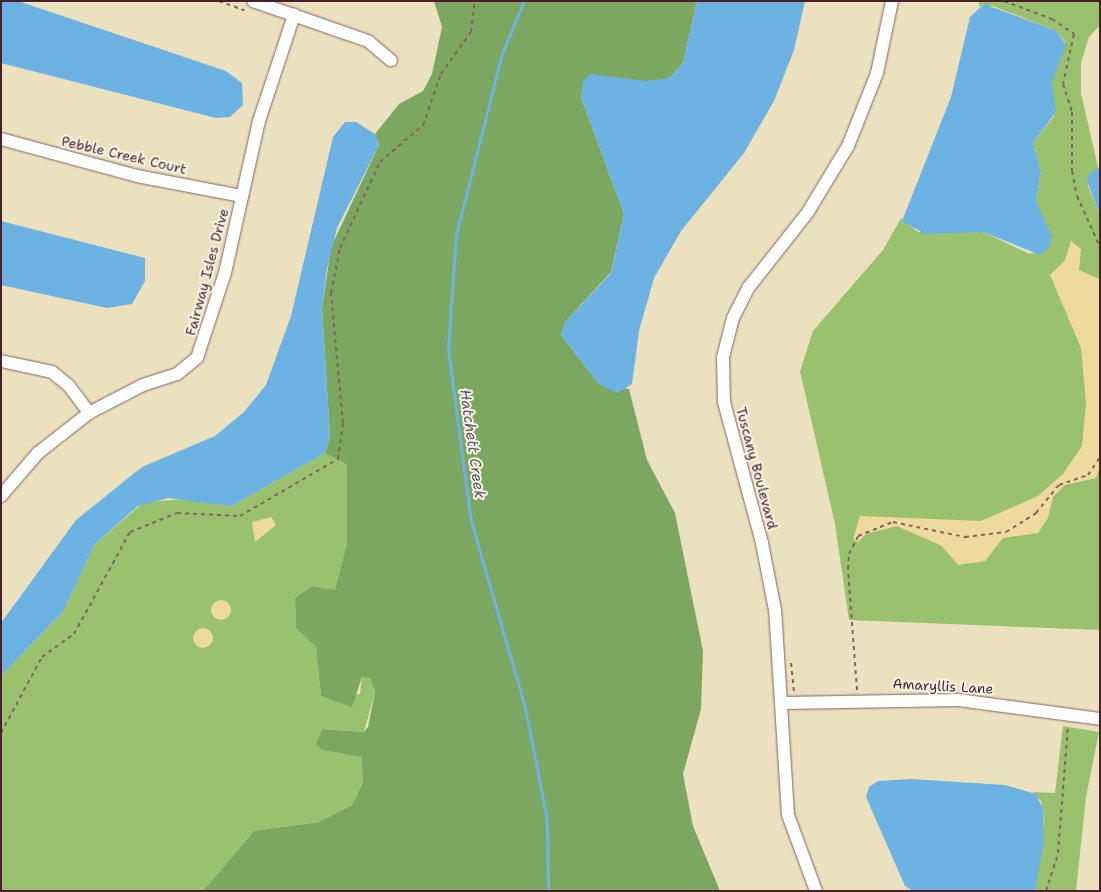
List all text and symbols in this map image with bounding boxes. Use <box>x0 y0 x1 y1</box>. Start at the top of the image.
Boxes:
street label: Pebble Creek Court <box>60 132 188 178</box>
street label: Fairway Isles Drive <box>182 206 232 338</box>
water label: Hatchett Creek <box>455 388 489 500</box>
street label: Tuscany Boulevard <box>733 405 781 531</box>
street label: Amaryllis Lane <box>892 675 994 697</box>

